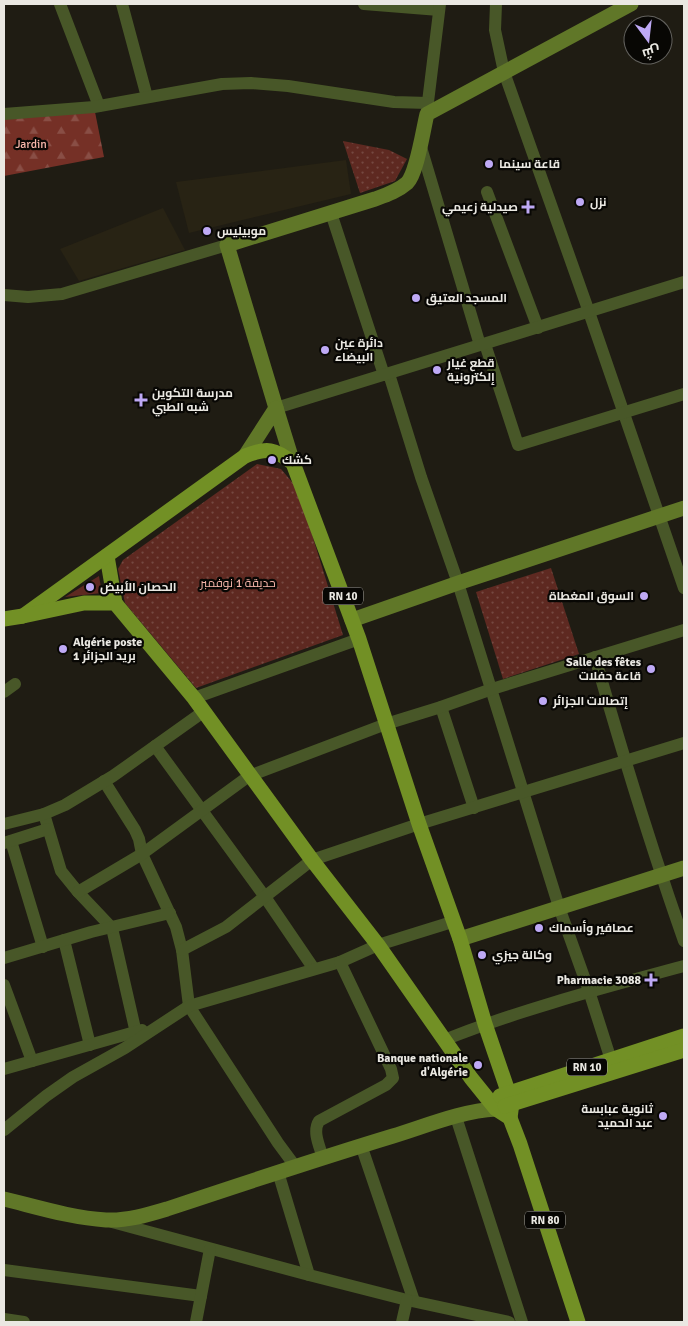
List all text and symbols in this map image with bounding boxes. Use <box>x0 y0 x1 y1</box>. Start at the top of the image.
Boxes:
north arrow <box>623 15 673 65</box>
text: ش <box>640 42 662 63</box>
park label: Jardin <box>15 137 47 152</box>
place label: قاعة سينما <box>499 157 560 172</box>
marker: قاعة سينما <box>483 158 495 170</box>
place label: نزل <box>590 195 606 210</box>
marker: نزل <box>574 196 586 208</box>
place label: صيدلية زعيمي <box>442 200 518 217</box>
marker: صيدلية زعيمي <box>522 201 534 213</box>
place label: موبيليس <box>217 224 266 239</box>
marker: موبيليس <box>201 225 213 237</box>
place label: المسجد العتيق <box>426 291 507 306</box>
marker: المسجد العتيق <box>410 292 422 304</box>
place label: دائرة عين البيضاء <box>335 336 383 365</box>
marker: دائرة عين البيضاء <box>319 344 331 356</box>
place label: قطع غيار إلكترونية <box>446 356 495 385</box>
marker: قطع غيار إلكترونية <box>431 364 443 376</box>
place label: مدرسة التكوين شبه الطبي <box>152 386 233 417</box>
marker: مدرسة التكوين شبه الطبي <box>134 393 148 407</box>
place label: كشك <box>282 453 312 468</box>
marker: كشك <box>266 454 278 466</box>
park label: حديقة 1 نوفمبر <box>199 576 276 591</box>
place label: الحصان الأبيض <box>100 580 177 595</box>
marker: الحصان الأبيض <box>84 581 96 593</box>
road number: RN 10 <box>323 588 363 604</box>
place label: السوق المغطاة <box>549 589 634 604</box>
marker: السوق المغطاة <box>638 590 650 602</box>
place label: Algérie poste 1 بريد الجزائر <box>73 635 142 664</box>
marker: Algérie poste 1 بريد الجزائر <box>57 643 69 655</box>
place label: Salle des fêtes قاعة حفلات <box>566 655 642 684</box>
marker: Salle des fêtes قاعة حفلات <box>645 663 657 675</box>
place label: إتصالات الجزائر <box>552 694 628 709</box>
marker: إتصالات الجزائر <box>537 695 549 707</box>
place label: عصافير وأسماك <box>549 920 634 936</box>
marker: عصافير وأسماك <box>533 922 545 934</box>
place label: وكالة جيزي <box>492 948 552 965</box>
marker: وكالة جيزي <box>476 949 488 961</box>
place label: Pharmacie 3088 <box>557 973 642 988</box>
marker: Pharmacie 3088 <box>645 974 657 986</box>
place label: Banque nationale d'Algérie <box>377 1051 468 1080</box>
road number: RN 10 <box>567 1058 607 1076</box>
marker: Banque nationale d'Algérie <box>472 1059 484 1071</box>
place label: ثانوية عبابسة عبد الحميد <box>581 1102 654 1131</box>
marker: ثانوية عبابسة عبد الحميد <box>657 1110 669 1122</box>
road number: RN 80 <box>525 1212 565 1228</box>

